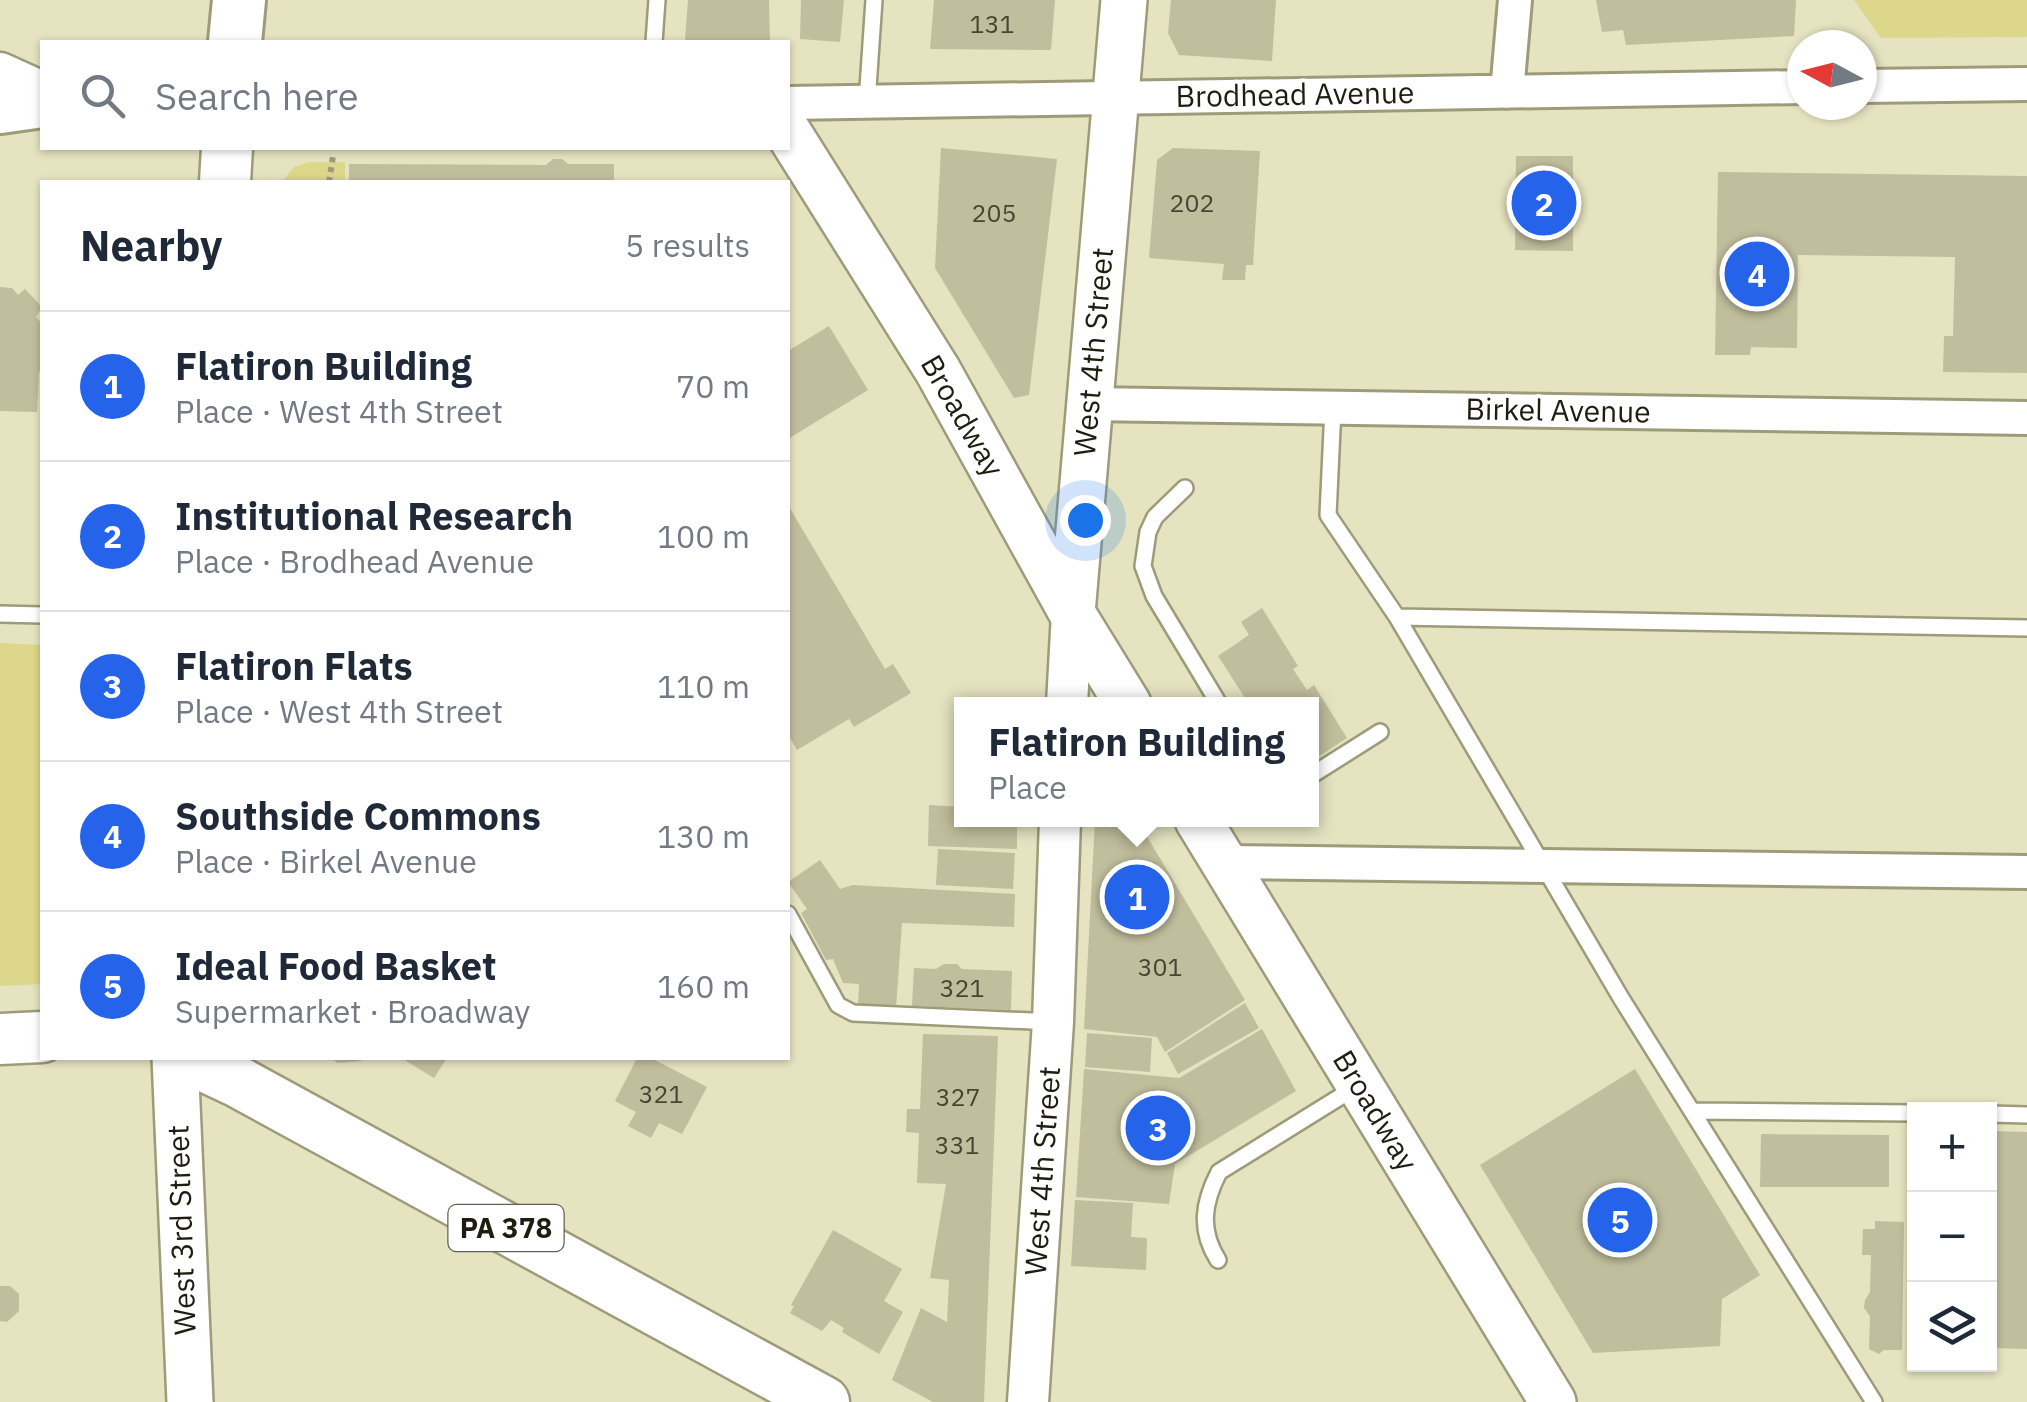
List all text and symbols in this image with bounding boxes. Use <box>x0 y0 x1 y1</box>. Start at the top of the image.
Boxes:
house number: 131 <box>969 7 1015 40</box>
north arrow <box>1787 30 1877 120</box>
search box <box>40 40 790 150</box>
icon: search <box>75 68 130 123</box>
text: Search here <box>155 71 359 120</box>
street label: Brodhead Avenue <box>1175 72 1415 115</box>
pin: 2 <box>1512 166 1576 240</box>
house number: 202 <box>1169 186 1215 219</box>
house number: 205 <box>971 196 1017 229</box>
text: Nearby <box>80 218 222 273</box>
text: 5 results <box>625 224 750 266</box>
pin: 4 <box>1724 236 1790 312</box>
street label: West 4th Street <box>1064 246 1121 458</box>
text: Flatiron Building <box>175 341 472 390</box>
street label: Broadway <box>913 347 1014 483</box>
text: 1 <box>103 365 122 407</box>
text: 70 m <box>676 365 750 407</box>
street label: Birkel Avenue <box>1465 388 1651 431</box>
text: Place · West 4th Street <box>175 390 503 432</box>
text: Institutional Research <box>175 491 573 540</box>
your location <box>1060 495 1111 546</box>
text: 2 <box>103 515 122 557</box>
text: 100 m <box>657 515 750 557</box>
text: Place · Brodhead Avenue <box>175 540 534 582</box>
text: Flatiron Flats <box>175 641 413 690</box>
text: 3 <box>103 665 122 707</box>
text: 110 m <box>657 665 750 707</box>
text: Place · West 4th Street <box>175 690 503 732</box>
popup <box>954 697 1319 827</box>
text: Flatiron Building <box>988 717 1285 766</box>
text: Place <box>988 766 1067 808</box>
text: Southside Commons <box>175 791 541 840</box>
text: 4 <box>103 815 122 857</box>
text: 130 m <box>657 815 750 857</box>
text: Place · Birkel Avenue <box>175 840 477 882</box>
pin: 1 <box>1104 860 1170 934</box>
text: Ideal Food Basket <box>175 941 497 990</box>
house number: 301 <box>1137 950 1183 983</box>
text: 5 <box>103 965 122 1007</box>
text: 160 m <box>657 965 750 1007</box>
house number: 321 <box>939 971 985 1004</box>
text: Supermarket · Broadway <box>175 990 530 1032</box>
street label: Broadway <box>1325 1043 1428 1178</box>
street label: West 4th Street <box>1015 1065 1068 1277</box>
house number: 321 <box>638 1077 684 1110</box>
house number: 327 <box>935 1080 981 1113</box>
pin: 3 <box>1126 1090 1190 1166</box>
map controls <box>1907 1102 1997 1372</box>
button: + <box>1907 1102 1997 1192</box>
street label: West 3rd Street <box>157 1124 204 1336</box>
house number: 331 <box>934 1128 980 1161</box>
pin: 5 <box>1588 1182 1652 1258</box>
button: − <box>1907 1192 1997 1282</box>
road number: PA 378 <box>448 1205 564 1251</box>
button: layers <box>1907 1282 1997 1372</box>

